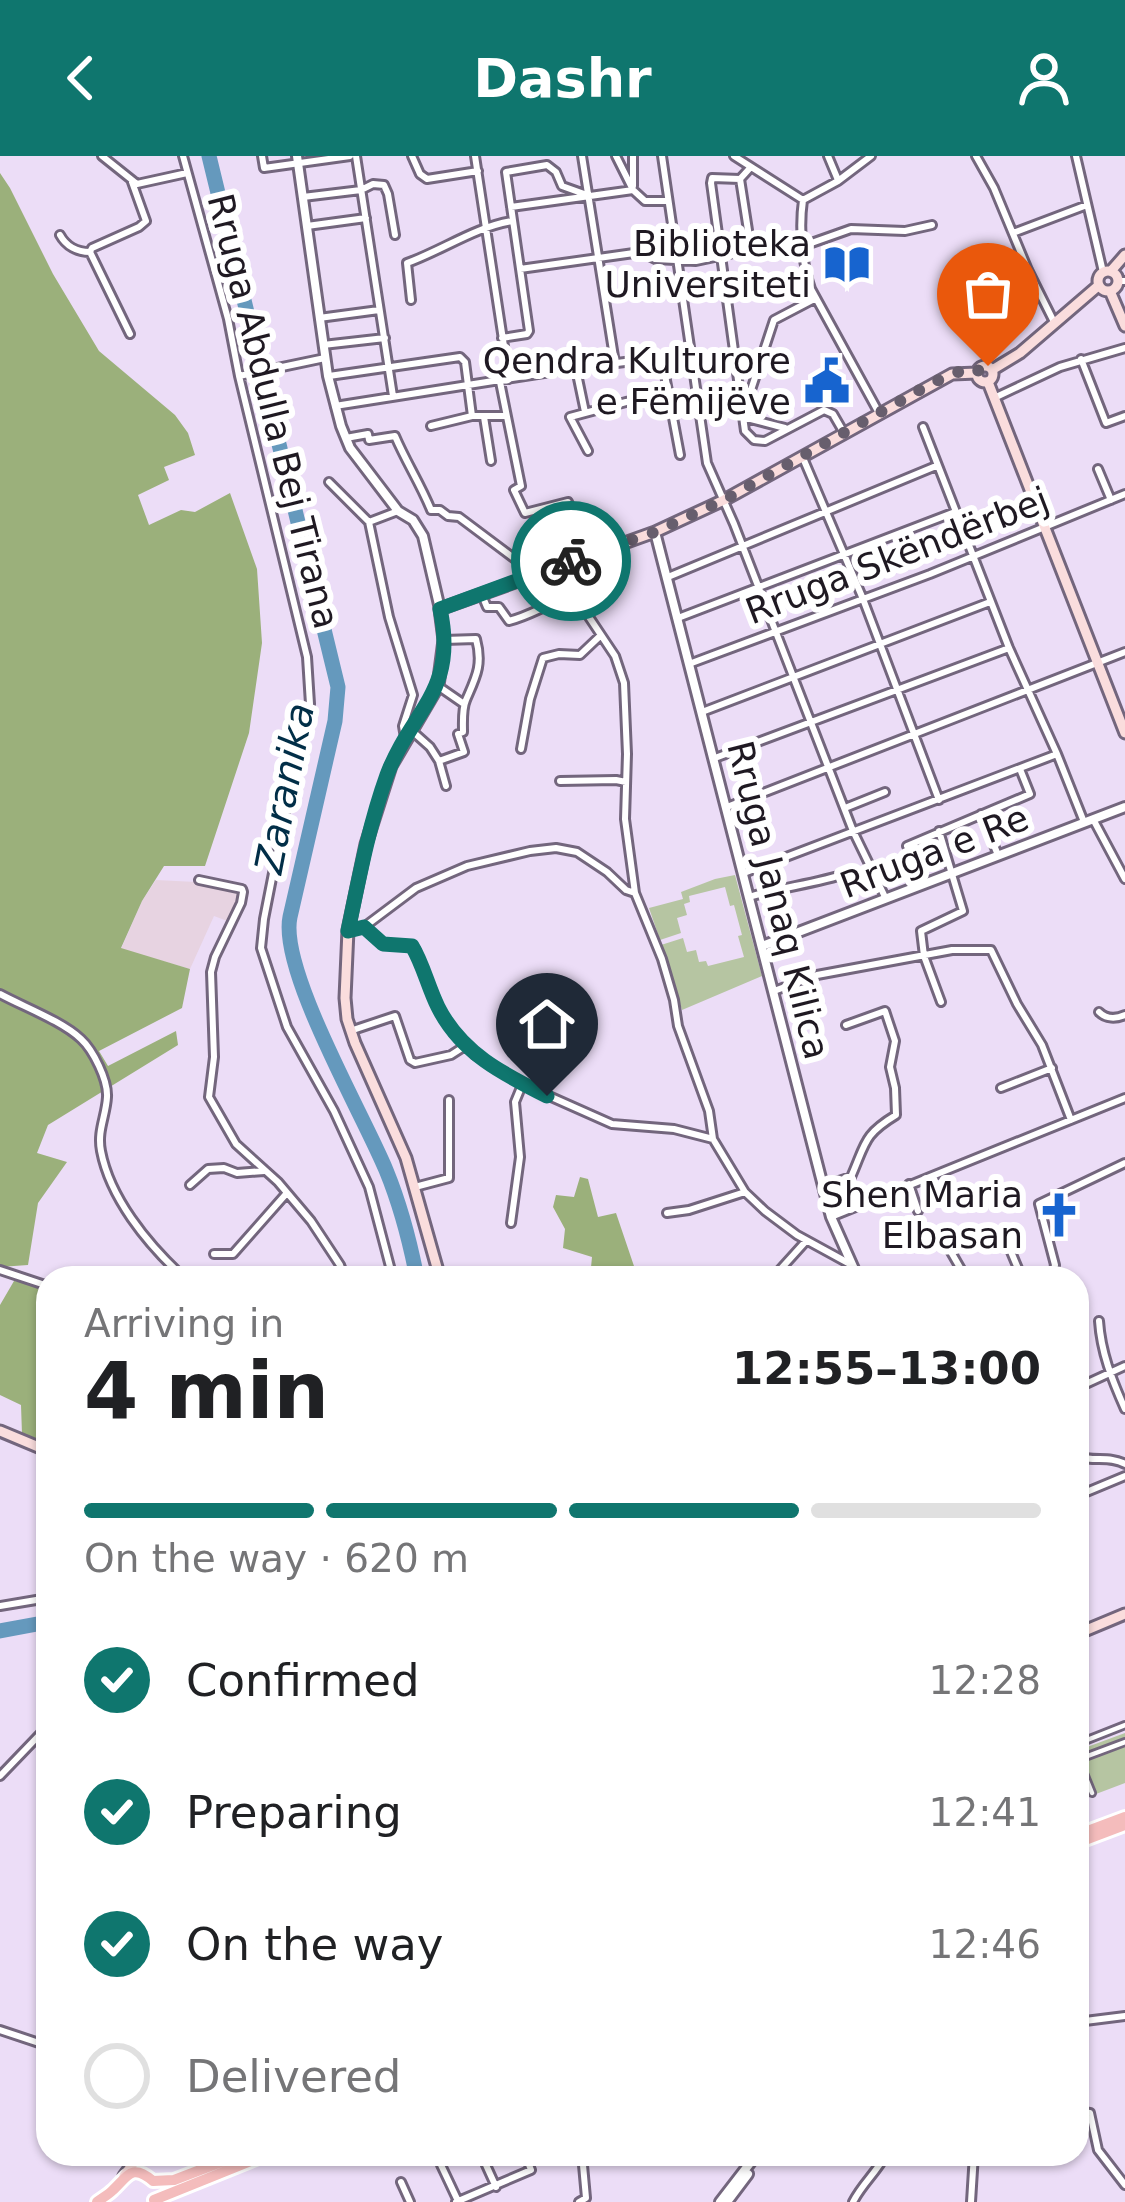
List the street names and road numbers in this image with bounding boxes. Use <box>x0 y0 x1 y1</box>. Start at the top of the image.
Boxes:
street label: Rruga Abdulla Bej Tirana <box>200 190 347 633</box>
street label: Rruga Skëndërbej <box>740 479 1054 632</box>
street label: Rruga Janaq Kilica <box>719 737 838 1063</box>
street label: Rruga e Re <box>834 797 1034 906</box>

